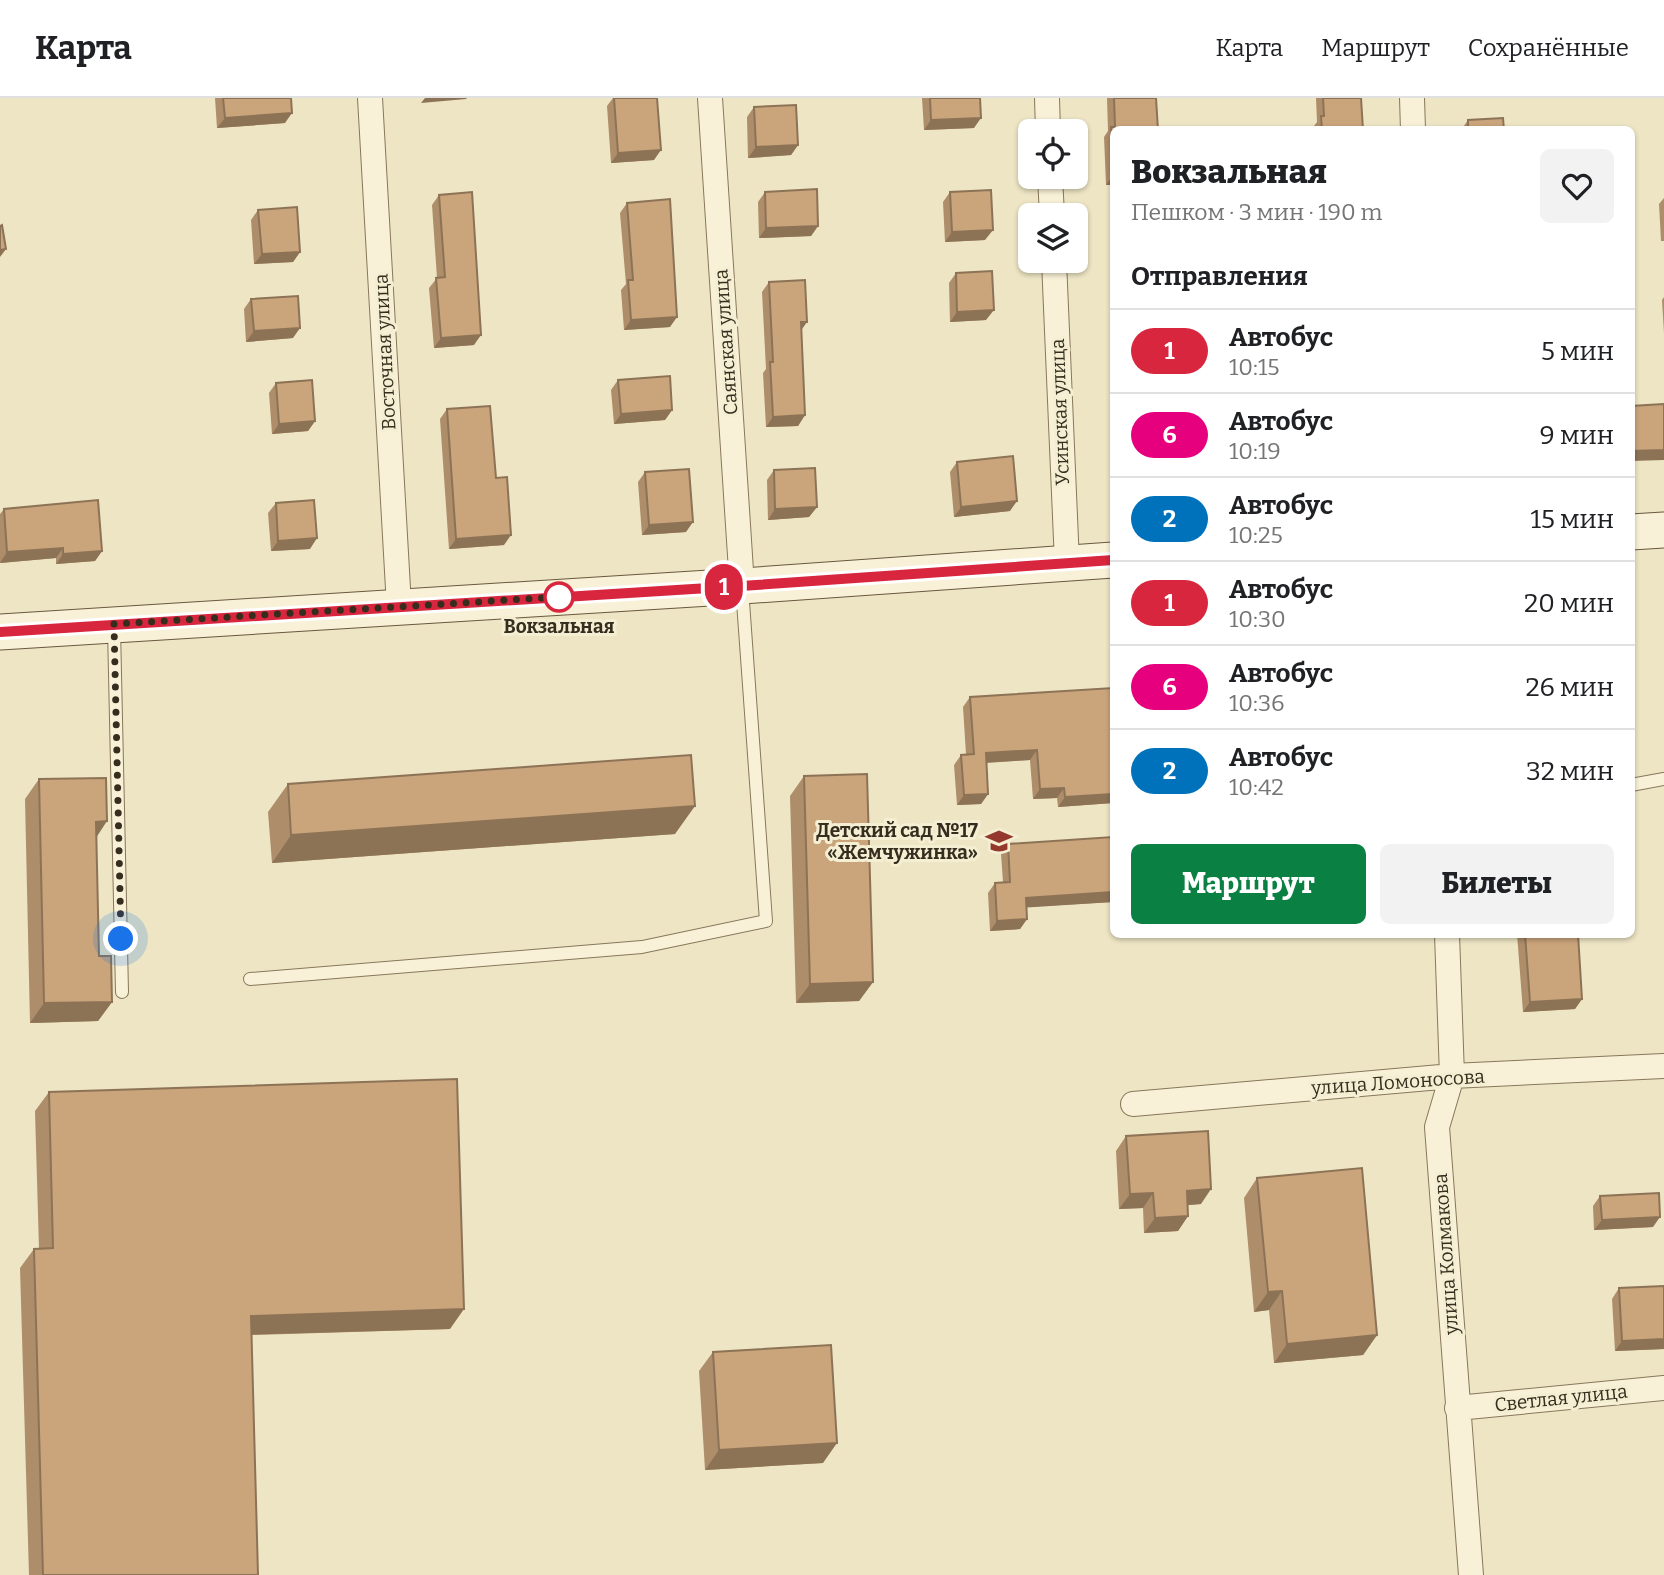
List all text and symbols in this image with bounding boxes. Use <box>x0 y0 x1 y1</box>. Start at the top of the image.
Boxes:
text: Карта <box>35 28 132 68</box>
text: Карта <box>1215 34 1283 62</box>
text: Маршрут <box>1321 34 1430 62</box>
text: Сохранённые <box>1468 34 1629 62</box>
map controls <box>1018 119 1088 273</box>
button: locate <box>1018 119 1088 189</box>
button: heart <box>1540 149 1614 223</box>
text: Вокзальная <box>1131 152 1327 192</box>
text: Пешком · 3 мин · 190 m <box>1131 198 1382 226</box>
button: layers <box>1018 203 1088 273</box>
text: Отправления <box>1131 261 1308 292</box>
street label: Саянская улица <box>709 268 743 416</box>
street label: Восточная улица <box>369 273 401 431</box>
text: Автобус <box>1229 322 1333 353</box>
text: 5 мин <box>1541 336 1614 367</box>
text: 1 <box>1164 337 1175 365</box>
street label: Усинская улица <box>1046 338 1074 486</box>
text: 10:15 <box>1229 353 1280 381</box>
text: Автобус <box>1229 406 1333 437</box>
text: 9 мин <box>1540 420 1614 451</box>
text: 6 <box>1162 421 1177 449</box>
text: 10:19 <box>1229 437 1281 465</box>
text: Автобус <box>1229 490 1333 521</box>
text: 15 мин <box>1530 504 1614 535</box>
text: 2 <box>1163 505 1176 533</box>
text: 10:25 <box>1229 521 1283 549</box>
line badge: 1 <box>701 564 747 610</box>
text: 1 <box>719 573 729 601</box>
text: Автобус <box>1229 574 1333 605</box>
marker: Вокзальная <box>544 582 574 612</box>
text: 20 мин <box>1524 588 1614 619</box>
text: 1 <box>1164 589 1175 617</box>
text: 10:30 <box>1229 605 1286 633</box>
place label: Вокзальная <box>503 615 615 638</box>
text: Автобус <box>1229 658 1333 689</box>
text: 26 мин <box>1525 672 1614 703</box>
text: 6 <box>1162 673 1177 701</box>
text: 10:36 <box>1229 689 1285 717</box>
text: Автобус <box>1229 742 1333 773</box>
text: 32 мин <box>1526 756 1614 787</box>
text: 2 <box>1163 757 1176 785</box>
text: 10:42 <box>1229 773 1284 801</box>
place label: Детский сад №17 «Жемчужинка» <box>816 819 978 864</box>
school or university icon: Детский сад №17 «Жемчужинка» <box>984 826 1014 856</box>
button: Маршрут <box>1131 844 1366 924</box>
button: Билеты <box>1380 844 1614 924</box>
your location <box>103 921 138 956</box>
street label: улица Ломоносова <box>1309 1064 1486 1100</box>
street label: улица Колмакова <box>1429 1172 1463 1336</box>
street label: Светлая улица <box>1493 1380 1629 1416</box>

